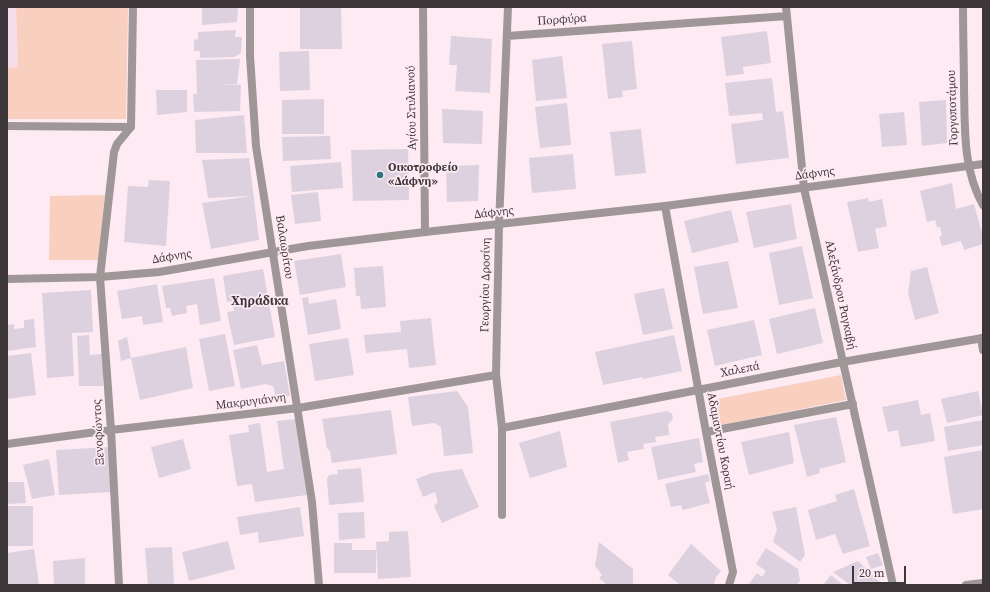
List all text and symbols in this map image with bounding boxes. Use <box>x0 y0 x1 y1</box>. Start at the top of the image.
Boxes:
street label: Πορφύρα <box>537 11 587 29</box>
street label: Αγίου Στυλιανού <box>404 66 420 150</box>
street label: Γοργοποτάμου <box>944 70 962 146</box>
place label: Οικοτροφείο «Δάφνη» <box>388 161 458 189</box>
street label: Δάφνης <box>794 164 836 184</box>
marker: Οικοτροφείο «Δάφνη» <box>375 170 385 180</box>
street label: Δάφνης <box>473 204 515 222</box>
street label: Βαλαωρίτου <box>272 214 296 280</box>
street label: Γεωργίου Δροσίνη <box>478 238 494 332</box>
street label: Αλεξάνδρου Ραγκαβή <box>821 239 859 351</box>
street label: Δάφνης <box>151 247 193 267</box>
district label: Χηράδικα <box>231 294 289 310</box>
street label: Χαλεπά <box>719 359 761 381</box>
street label: Μακρυγιάννη <box>215 391 287 413</box>
street label: Αδαμαντίου Κοραή <box>704 391 736 491</box>
street label: Ξενοφώντος <box>90 399 108 465</box>
scale bar <box>854 558 908 584</box>
text: 20 m <box>859 565 885 581</box>

